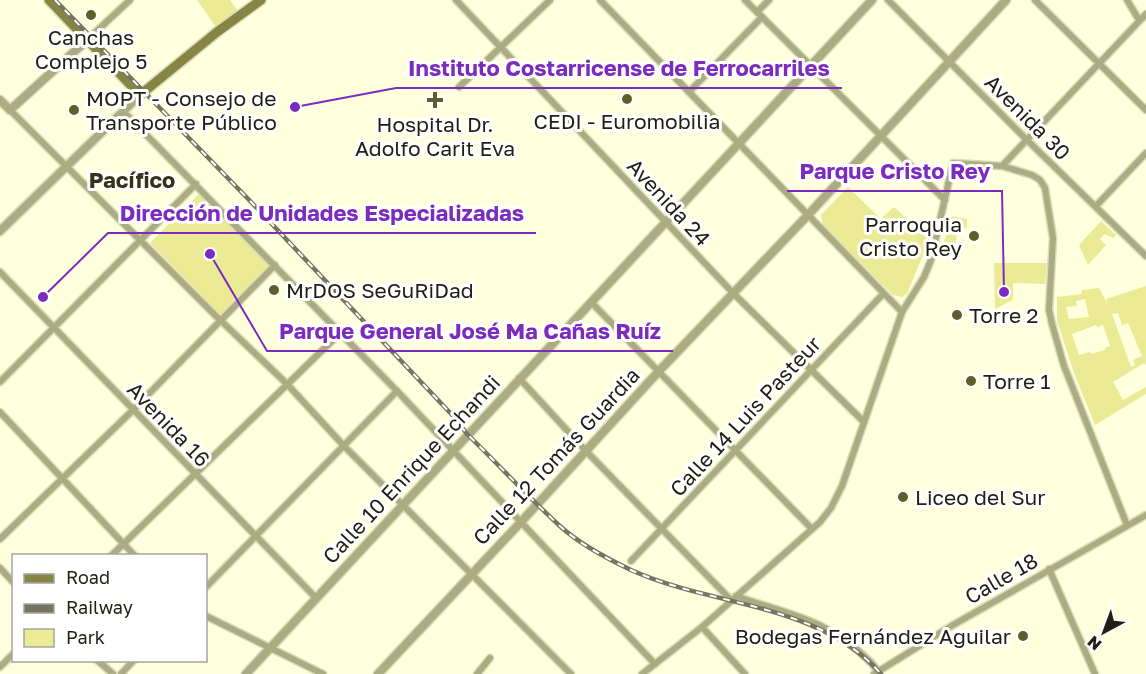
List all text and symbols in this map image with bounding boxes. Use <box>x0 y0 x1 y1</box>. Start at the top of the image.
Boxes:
marker: Canchas Complejo 5 <box>84 8 98 22</box>
place label: Canchas Complejo 5 <box>35 24 147 74</box>
callout: Instituto Costarricense de Ferrocarriles <box>396 48 842 88</box>
text: Instituto Costarricense de Ferrocarriles <box>408 54 830 81</box>
street label: Avenida 30 <box>980 69 1076 165</box>
place label: MOPT - Consejo de Transporte Público <box>86 85 277 135</box>
marker: Hospital Dr. Adolfo Carit Eva <box>426 91 444 109</box>
marker: CEDI - Euromobilia <box>620 92 634 106</box>
marker: MOPT - Consejo de Transporte Público <box>67 103 81 117</box>
place label: CEDI - Euromobilia <box>534 108 720 134</box>
place label: Hospital Dr. Adolfo Carit Eva <box>355 111 515 161</box>
callout: Parque Cristo Rey <box>787 151 1002 191</box>
street label: Avenida 24 <box>622 153 716 251</box>
text: Parque Cristo Rey <box>799 157 991 184</box>
district label: Pacífico <box>89 166 175 193</box>
callout: Dirección de Unidades Especializadas <box>108 193 536 233</box>
text: Dirección de Unidades Especializadas <box>120 199 524 226</box>
place label: Parroquia Cristo Rey <box>859 211 962 261</box>
marker: Parroquia Cristo Rey <box>967 229 981 243</box>
place label: MrDOS SeGuRiDad <box>286 277 474 303</box>
marker: MrDOS SeGuRiDad <box>267 283 281 297</box>
place label: Torre 2 <box>969 302 1039 328</box>
marker: Torre 2 <box>950 308 964 322</box>
callout: Parque General José Mª Cañas Ruíz <box>267 311 673 351</box>
text: Parque General José Mª Cañas Ruíz <box>279 317 661 344</box>
street label: Calle 14 Luis Pasteur <box>664 331 826 501</box>
street label: Calle 12 Tomás Guardia <box>467 362 645 550</box>
place label: Torre 1 <box>983 368 1051 394</box>
street label: Calle 10 Enrique Echandi <box>317 369 505 569</box>
marker: Torre 1 <box>964 374 978 388</box>
street label: Avenida 16 <box>122 376 216 472</box>
place label: Liceo del Sur <box>915 484 1045 510</box>
marker: Liceo del Sur <box>896 490 910 504</box>
street label: Calle 18 <box>960 547 1042 609</box>
legend <box>12 554 207 662</box>
text: Road <box>66 566 110 588</box>
text: Railway <box>66 596 133 618</box>
north arrow <box>1074 602 1134 662</box>
place label: Bodegas Fernández Aguilar <box>735 623 1011 649</box>
text: Park <box>66 626 105 648</box>
marker: Bodegas Fernández Aguilar <box>1016 629 1030 643</box>
text: N <box>1083 632 1105 655</box>

